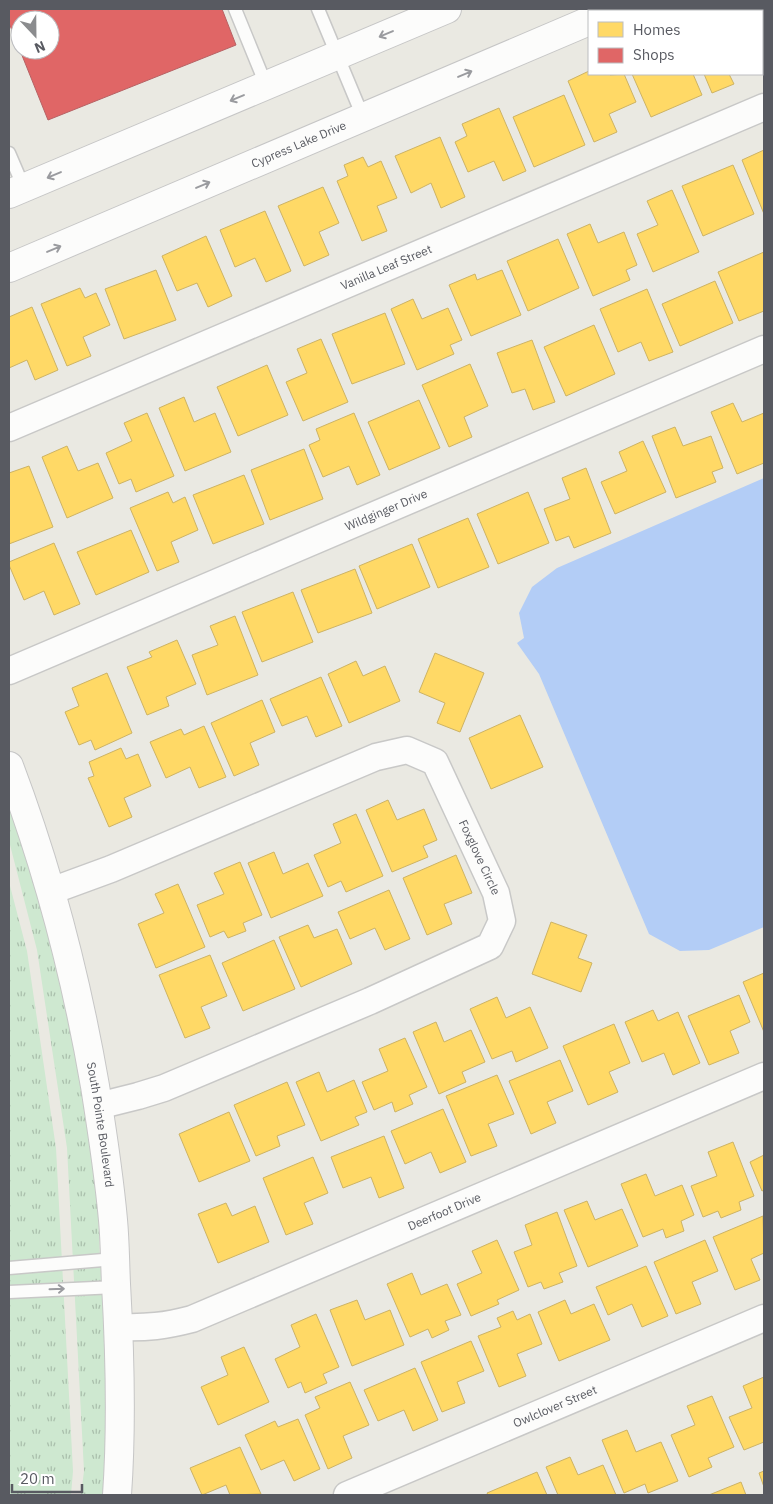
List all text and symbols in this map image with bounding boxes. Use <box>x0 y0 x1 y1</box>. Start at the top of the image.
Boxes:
north arrow <box>10 10 60 60</box>
legend <box>588 10 763 75</box>
text: Homes <box>633 20 681 39</box>
one-way arrow <box>379 30 394 40</box>
text: N <box>32 37 48 57</box>
text: Shops <box>633 45 675 64</box>
one-way arrow <box>457 68 472 78</box>
one-way arrow <box>230 93 245 103</box>
street label: Cypress Lake Drive <box>249 117 349 171</box>
one-way arrow <box>46 172 61 181</box>
one-way arrow <box>195 180 210 190</box>
street label: Vanilla Leaf Street <box>338 241 434 293</box>
one-way arrow <box>46 243 61 253</box>
street label: Wildginger Drive <box>342 485 430 534</box>
street label: Foxglove Circle <box>456 817 504 898</box>
street label: South Pointe Boulevard <box>84 1061 118 1188</box>
street label: Deerfoot Drive <box>405 1189 483 1233</box>
one-way arrow <box>49 1285 65 1294</box>
street label: Owlclover Street <box>511 1382 599 1431</box>
scale bar <box>12 1462 82 1494</box>
text: 20 m <box>20 1469 55 1488</box>

